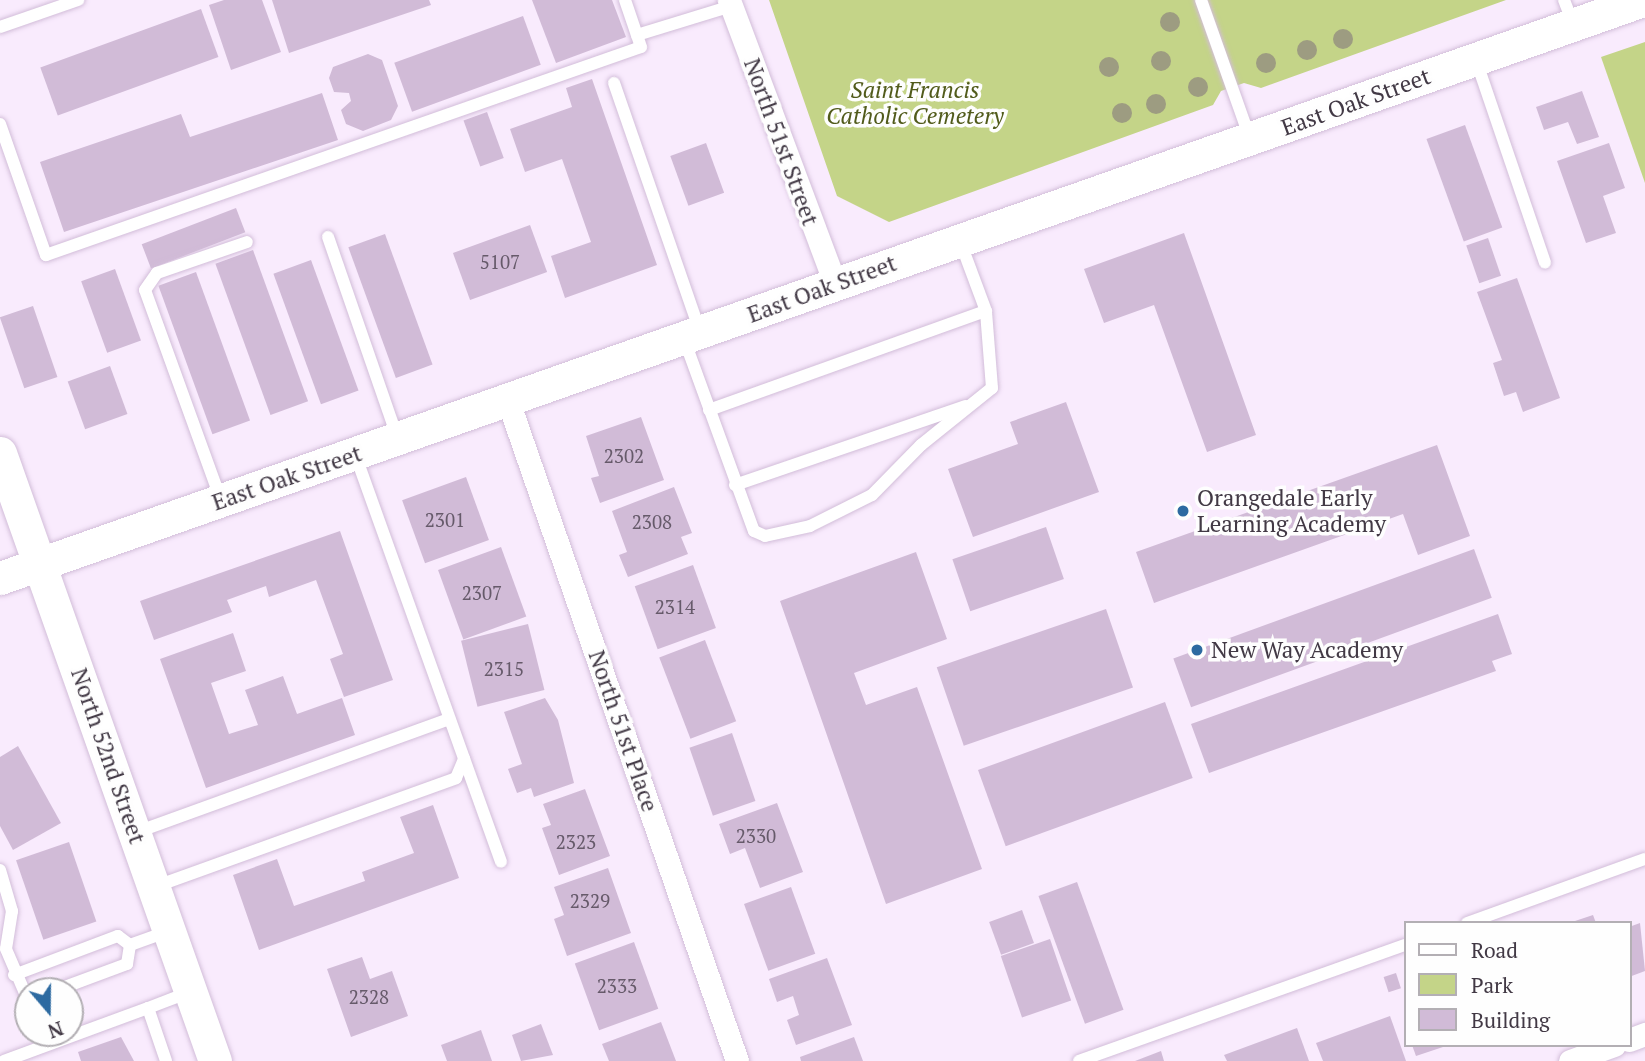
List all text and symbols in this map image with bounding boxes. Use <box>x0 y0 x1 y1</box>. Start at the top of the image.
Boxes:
street label: North 51st Street <box>738 55 824 229</box>
street label: East Oak Street <box>1278 62 1434 142</box>
park label: Saint Francis Catholic Cemetery <box>826 76 1004 130</box>
street label: East Oak Street <box>744 249 900 329</box>
house number: 5107 <box>480 251 520 273</box>
street label: East Oak Street <box>209 439 365 517</box>
house number: 2302 <box>604 445 644 467</box>
place label: Orangedale Early Learning Academy <box>1197 484 1387 538</box>
marker: Orangedale Early Learning Academy <box>1175 503 1191 519</box>
house number: 2301 <box>425 509 465 531</box>
house number: 2308 <box>632 511 672 533</box>
house number: 2307 <box>462 582 502 604</box>
house number: 2314 <box>655 596 695 618</box>
place label: New Way Academy <box>1211 636 1404 664</box>
marker: New Way Academy <box>1189 642 1205 658</box>
street label: North 51st Place <box>582 647 664 815</box>
house number: 2315 <box>484 658 524 680</box>
street label: North 52nd Street <box>65 665 151 847</box>
house number: 2330 <box>736 825 776 847</box>
house number: 2323 <box>556 831 596 853</box>
house number: 2329 <box>570 890 610 912</box>
legend <box>1404 921 1631 1047</box>
text: Road <box>1471 936 1518 964</box>
text: Park <box>1471 971 1513 999</box>
house number: 2333 <box>597 975 637 997</box>
north arrow <box>14 977 84 1047</box>
house number: 2328 <box>349 986 389 1008</box>
text: Building <box>1471 1006 1550 1034</box>
text: N <box>45 1016 67 1045</box>

